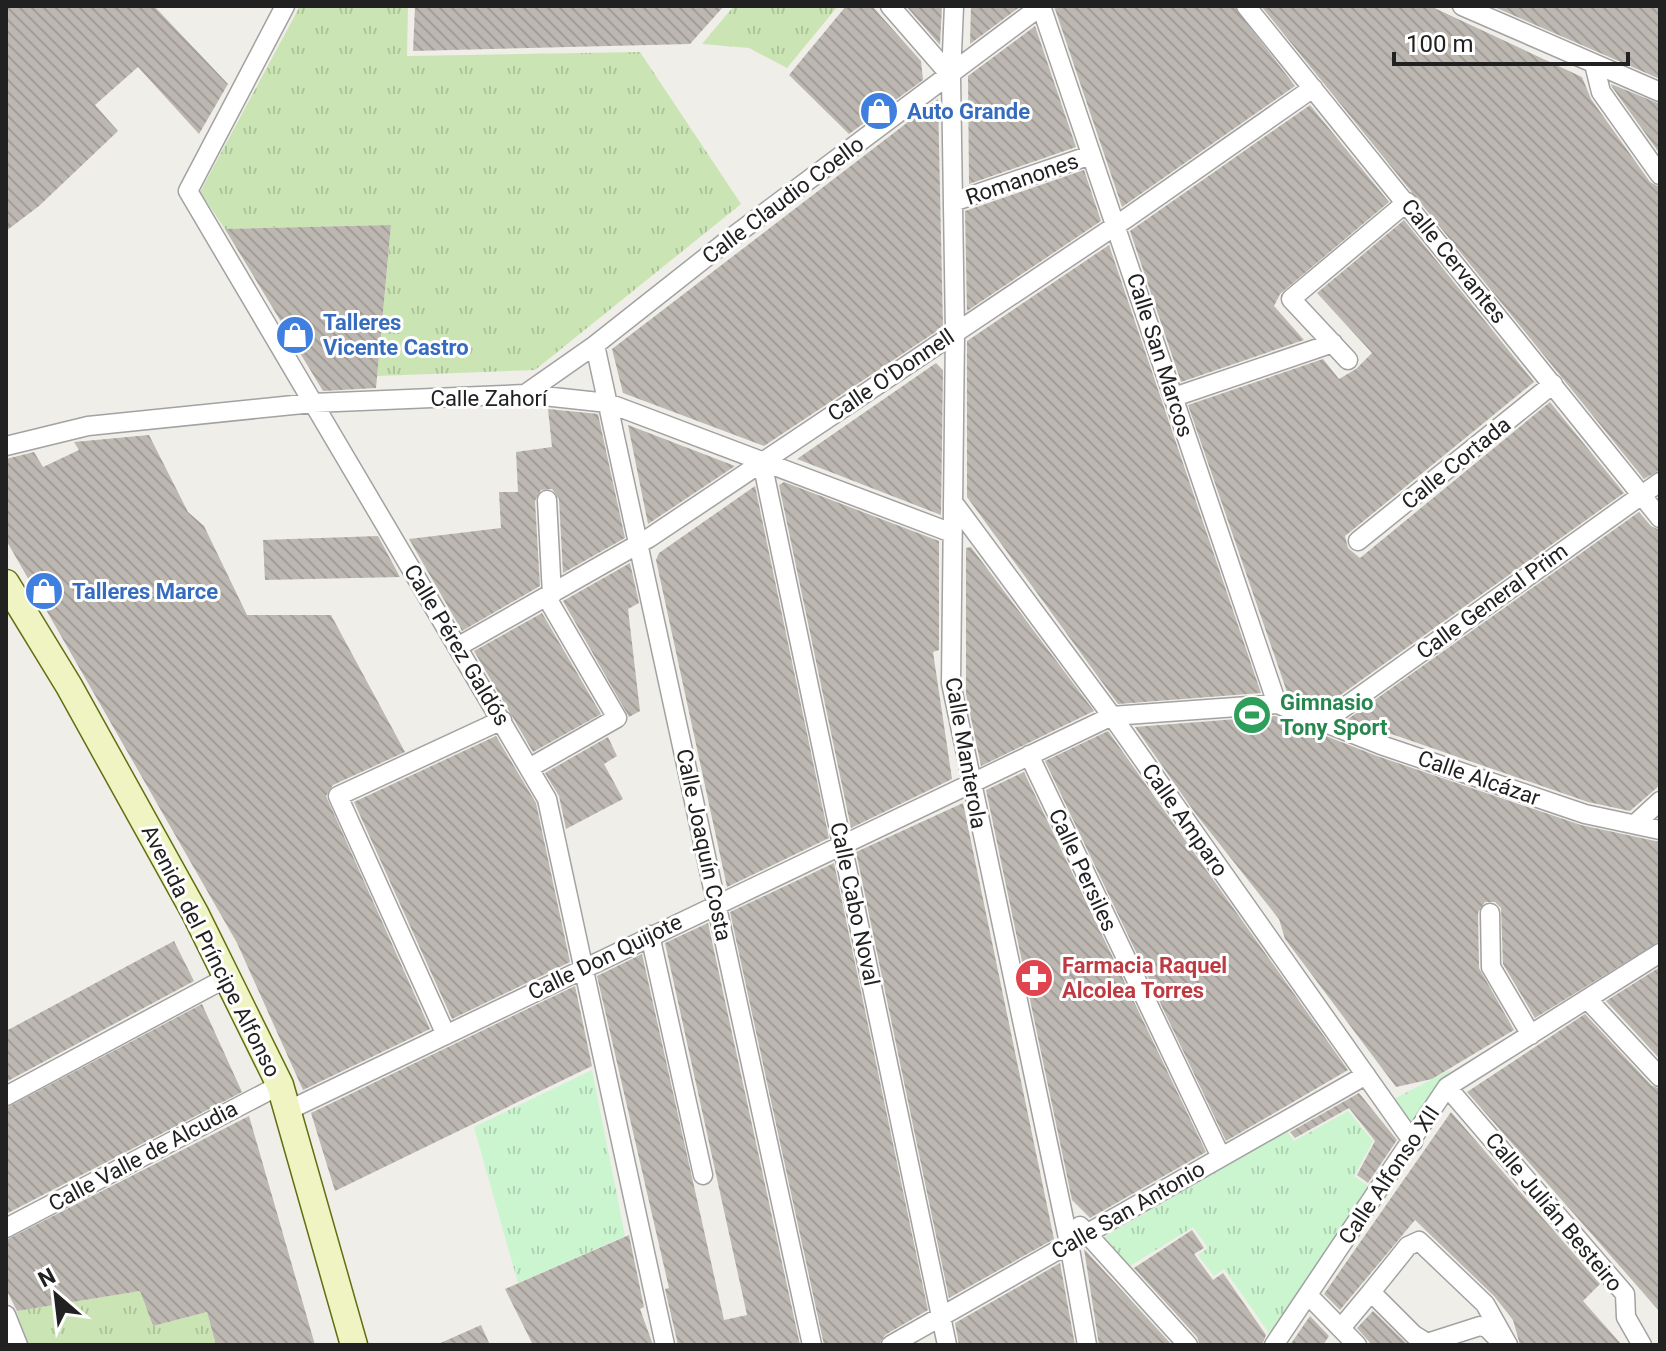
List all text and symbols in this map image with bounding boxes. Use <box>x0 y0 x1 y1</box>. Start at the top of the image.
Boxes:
scale bar <box>1394 16 1628 66</box>
text: 100 m <box>1406 30 1473 58</box>
shop icon: Auto Grande <box>858 90 900 132</box>
place label: Auto Grande <box>907 99 1030 124</box>
street label: Calle Claudio Coello <box>697 131 869 269</box>
street label: Romanones <box>963 148 1081 210</box>
street label: Calle Cervantes <box>1396 194 1512 328</box>
street label: Calle San Marcos <box>1122 270 1198 440</box>
place label: Talleres Vicente Castro <box>323 310 469 360</box>
shop icon: Talleres Vicente Castro <box>274 314 316 356</box>
street label: Calle O'Donnell <box>823 324 959 426</box>
street label: Calle Zahorí <box>431 386 549 411</box>
street label: Calle Cortada <box>1397 412 1515 514</box>
street label: Calle General Prim <box>1412 538 1572 664</box>
street label: Calle Pérez Galdós <box>399 560 515 730</box>
shop icon: Talleres Marce <box>23 570 65 612</box>
place label: Talleres Marce <box>72 579 218 604</box>
street label: Calle Manterola <box>940 675 992 831</box>
place label: Gimnasio Tony Sport <box>1280 690 1388 740</box>
sports icon: Gimnasio Tony Sport <box>1231 694 1273 736</box>
street label: Calle Alcázar <box>1415 745 1544 811</box>
street label: Calle Joaquín Costa <box>671 747 737 943</box>
street label: Calle Amparo <box>1137 759 1233 881</box>
street label: Calle Persiles <box>1044 805 1122 935</box>
street label: Calle Cabo Noval <box>825 820 885 988</box>
street label: Avenida del Príncipe Alfonso <box>136 821 286 1081</box>
street label: Calle Don Quijote <box>524 909 686 1005</box>
place label: Farmacia Raquel Alcolea Torres <box>1062 953 1227 1003</box>
pharmacy icon: Farmacia Raquel Alcolea Torres <box>1013 957 1055 999</box>
street label: Calle Valle de Alcudia <box>44 1096 242 1216</box>
street label: Calle Alfonso XII <box>1334 1101 1444 1249</box>
street label: Calle Julián Besteiro <box>1480 1128 1628 1296</box>
street label: Calle San Antonio <box>1047 1156 1209 1264</box>
north arrow <box>16 1255 96 1335</box>
text: N <box>34 1263 60 1292</box>

